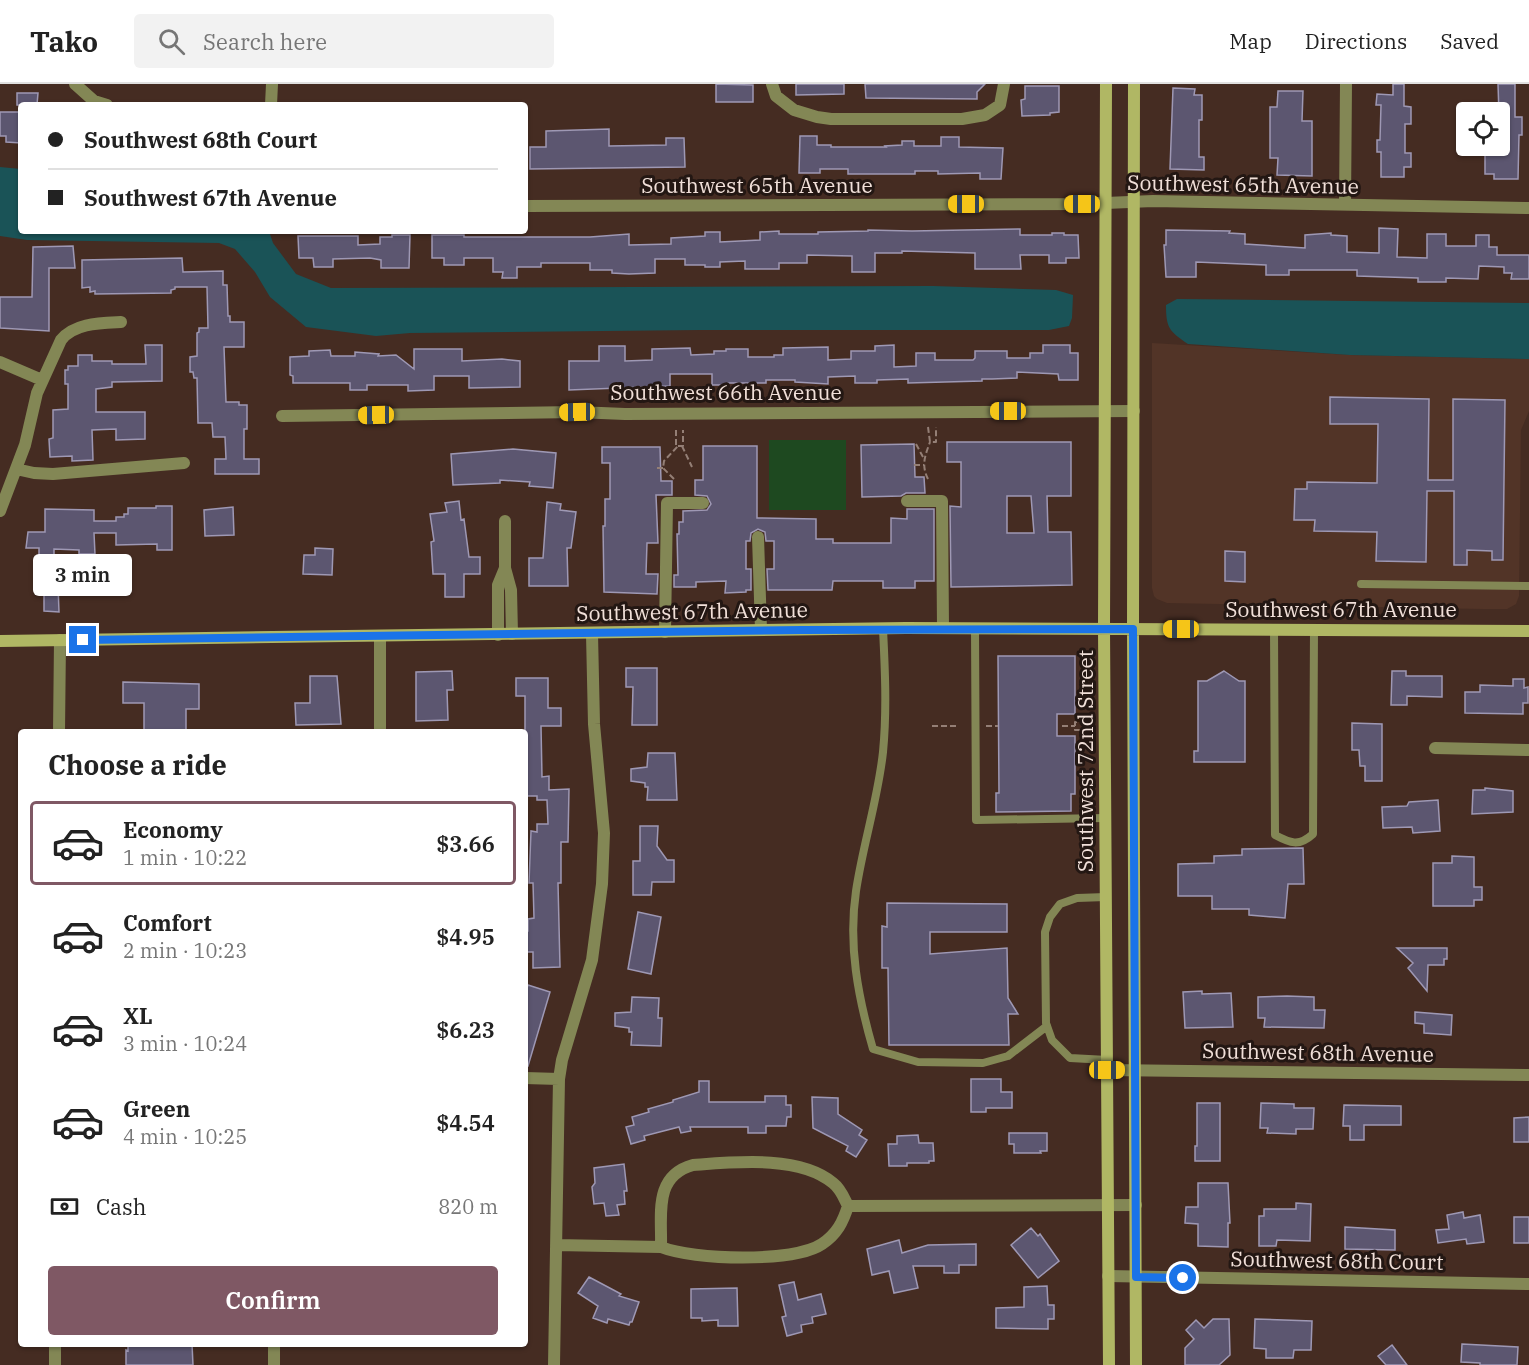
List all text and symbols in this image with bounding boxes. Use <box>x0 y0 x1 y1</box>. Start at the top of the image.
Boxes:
search box <box>134 14 554 68</box>
text: Tako <box>30 23 98 60</box>
icon: search <box>155 25 188 58</box>
text: Search here <box>203 27 327 56</box>
text: Map <box>1229 27 1272 55</box>
text: Directions <box>1305 27 1407 55</box>
text: Saved <box>1440 27 1499 55</box>
map controls <box>1456 102 1510 156</box>
button: locate <box>1456 102 1510 156</box>
text: Southwest 68th Court <box>84 125 317 154</box>
street label: Southwest 65th Avenue <box>1127 168 1359 200</box>
street label: Southwest 65th Avenue <box>641 171 873 199</box>
text: Southwest 67th Avenue <box>84 183 337 212</box>
car <box>948 195 984 213</box>
car <box>1064 195 1100 213</box>
street label: Southwest 66th Avenue <box>610 378 842 406</box>
car <box>990 402 1026 420</box>
car <box>559 403 595 421</box>
car <box>358 406 394 424</box>
callout: 3 min <box>34 553 132 595</box>
text: 3 min <box>55 561 110 588</box>
street label: Southwest 67th Avenue <box>576 595 808 627</box>
street label: Southwest 67th Avenue <box>1225 595 1457 623</box>
car <box>1163 620 1199 638</box>
route end <box>69 626 96 653</box>
street label: Southwest 72nd Street <box>1071 650 1099 872</box>
text: Choose a ride <box>48 747 227 782</box>
text: Economy <box>123 815 223 844</box>
icon: car <box>51 816 105 870</box>
text: $3.66 <box>436 829 495 858</box>
text: 1 min · 10:22 <box>123 844 247 871</box>
text: Comfort <box>123 908 212 937</box>
icon: car <box>51 909 105 963</box>
text: $4.95 <box>436 922 495 951</box>
text: 2 min · 10:23 <box>123 937 247 964</box>
text: XL <box>123 1001 153 1030</box>
icon: car <box>51 1002 105 1056</box>
text: $6.23 <box>436 1015 495 1044</box>
text: 3 min · 10:24 <box>123 1030 247 1057</box>
street label: Southwest 68th Avenue <box>1202 1036 1434 1068</box>
car <box>1089 1061 1125 1079</box>
text: Green <box>123 1094 190 1123</box>
icon: car <box>51 1095 105 1149</box>
text: $4.54 <box>436 1108 495 1137</box>
text: 4 min · 10:25 <box>123 1123 247 1150</box>
icon: cash <box>48 1190 81 1223</box>
text: Cash <box>96 1192 147 1221</box>
text: 820 m <box>438 1193 498 1220</box>
street label: Southwest 68th Court <box>1230 1244 1444 1276</box>
route start <box>1169 1264 1196 1291</box>
button: Confirm <box>48 1266 498 1335</box>

